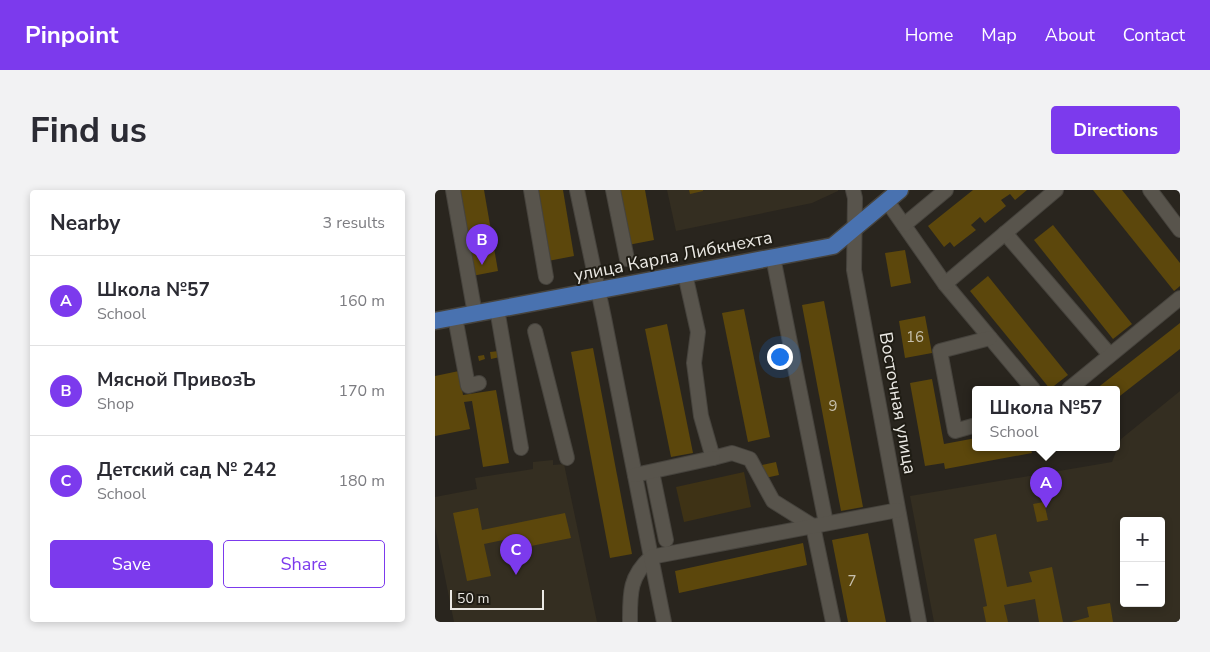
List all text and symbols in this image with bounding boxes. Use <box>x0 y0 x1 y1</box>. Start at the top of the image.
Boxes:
text: Pinpoint <box>25 19 118 51</box>
text: Home <box>905 23 953 47</box>
text: Map <box>981 23 1017 47</box>
text: About <box>1045 23 1095 47</box>
text: Contact <box>1123 23 1185 47</box>
button: Directions <box>1051 106 1180 154</box>
text: Find us <box>30 107 147 154</box>
text: Nearby <box>50 209 120 237</box>
text: 3 results <box>323 212 385 234</box>
pin: B <box>466 224 498 265</box>
street label: улица Карла Либкнехта <box>571 225 775 287</box>
text: Школа №57 <box>97 277 210 303</box>
text: A <box>60 290 72 312</box>
text: 160 m <box>338 290 385 312</box>
text: School <box>97 303 146 325</box>
house number: 16 <box>906 327 924 347</box>
street label: Восточная улица <box>874 330 922 476</box>
your location <box>767 344 793 370</box>
text: Мясной ПривозЪ <box>97 367 256 393</box>
text: B <box>60 380 72 402</box>
text: 170 m <box>338 380 385 402</box>
popup <box>972 386 1120 451</box>
text: Shop <box>97 393 134 415</box>
text: Школа №57 <box>990 395 1102 421</box>
house number: 9 <box>828 396 838 416</box>
text: School <box>990 421 1038 443</box>
text: Детский сад № 242 <box>97 457 277 483</box>
pin: A <box>1030 467 1062 508</box>
text: C <box>61 470 71 492</box>
text: 180 m <box>338 470 385 492</box>
text: School <box>97 483 146 505</box>
map controls <box>1120 517 1165 607</box>
button: + <box>1120 517 1165 562</box>
pin: C <box>500 534 532 575</box>
button: Save <box>50 540 213 588</box>
button: Share <box>223 540 385 588</box>
button: − <box>1120 562 1165 607</box>
house number: 7 <box>847 571 857 591</box>
scale bar <box>450 587 544 610</box>
text: 50 m <box>457 589 489 608</box>

